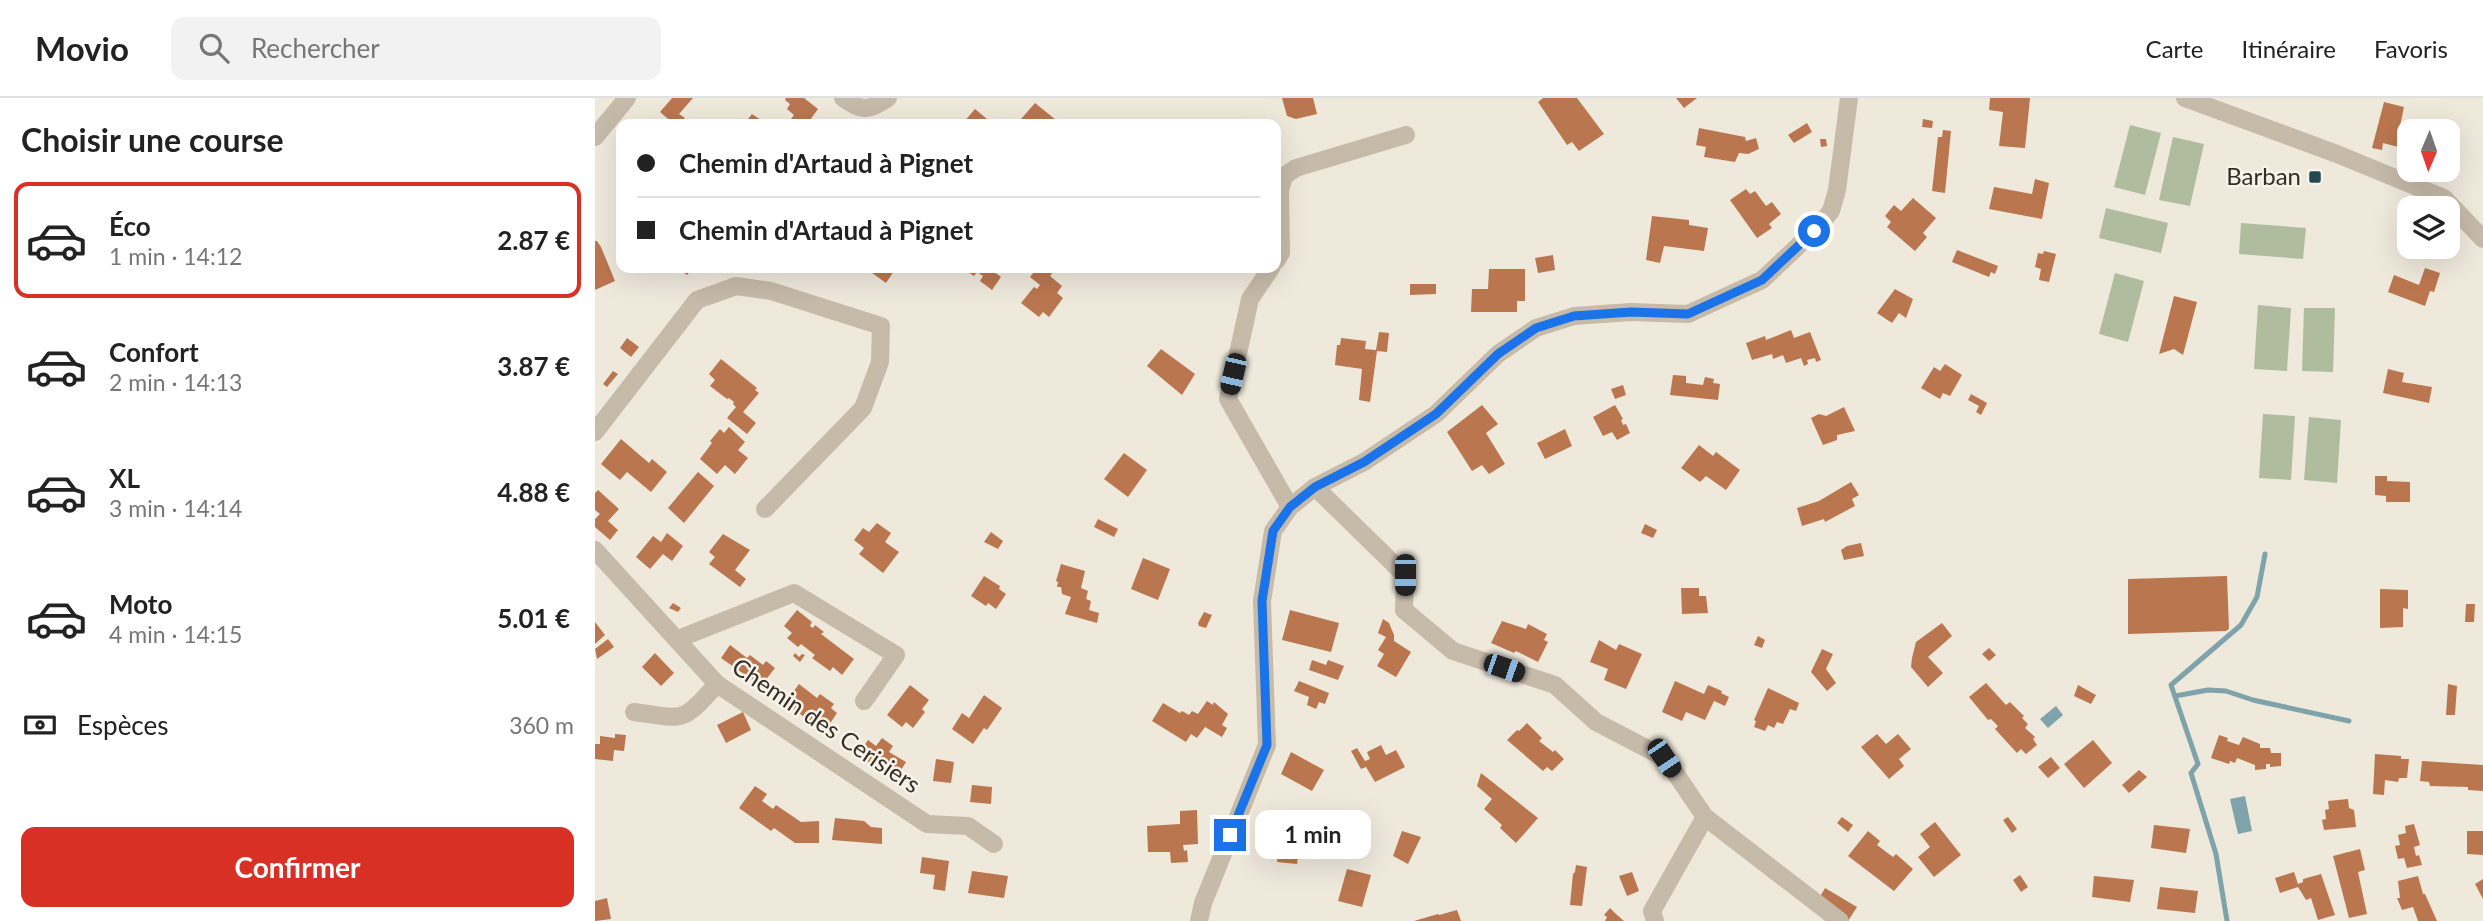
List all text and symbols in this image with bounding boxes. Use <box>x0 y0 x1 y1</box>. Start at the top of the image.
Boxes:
search box <box>171 17 661 80</box>
text: Movio <box>35 28 129 68</box>
icon: search <box>195 29 233 67</box>
text: Rechercher <box>251 32 380 64</box>
text: Carte <box>2146 34 2204 63</box>
text: Itinéraire <box>2242 34 2336 63</box>
text: Favoris <box>2374 34 2448 63</box>
north arrow <box>2397 119 2461 182</box>
map controls <box>2397 119 2460 259</box>
text: Choisir une course <box>21 120 284 159</box>
text: Chemin d'Artaud à Pignet <box>679 147 973 179</box>
place label: Barban <box>2226 161 2301 190</box>
marker: Barban <box>2307 169 2323 185</box>
button: layers <box>2397 196 2460 259</box>
icon: car <box>25 209 88 272</box>
text: Éco <box>109 210 151 242</box>
text: Chemin d'Artaud à Pignet <box>679 214 973 246</box>
route start <box>1798 215 1830 247</box>
text: 2.87 € <box>497 224 570 256</box>
text: 1 min · 14:12 <box>109 242 242 270</box>
icon: car <box>25 335 88 398</box>
text: Confort <box>109 336 199 368</box>
text: 3.87 € <box>497 350 570 382</box>
car <box>1219 351 1248 397</box>
text: 2 min · 14:13 <box>109 368 242 396</box>
icon: car <box>25 461 88 524</box>
text: XL <box>109 462 140 494</box>
text: 4.88 € <box>497 476 570 508</box>
text: 3 min · 14:14 <box>109 494 242 522</box>
car <box>1395 554 1416 596</box>
icon: car <box>25 587 88 650</box>
text: Moto <box>109 588 172 620</box>
text: 5.01 € <box>497 602 570 634</box>
text: 4 min · 14:15 <box>109 620 242 648</box>
street label: Chemin des Cerisiers <box>727 651 926 798</box>
car <box>1481 651 1528 685</box>
icon: cash <box>21 706 59 744</box>
text: Espèces <box>77 709 169 741</box>
text: 360 m <box>509 711 574 739</box>
car <box>1644 735 1685 781</box>
callout: 1 min <box>1255 810 1370 860</box>
route end <box>1214 819 1246 851</box>
text: 1 min <box>1284 820 1342 848</box>
button: Confirmer <box>21 827 574 907</box>

